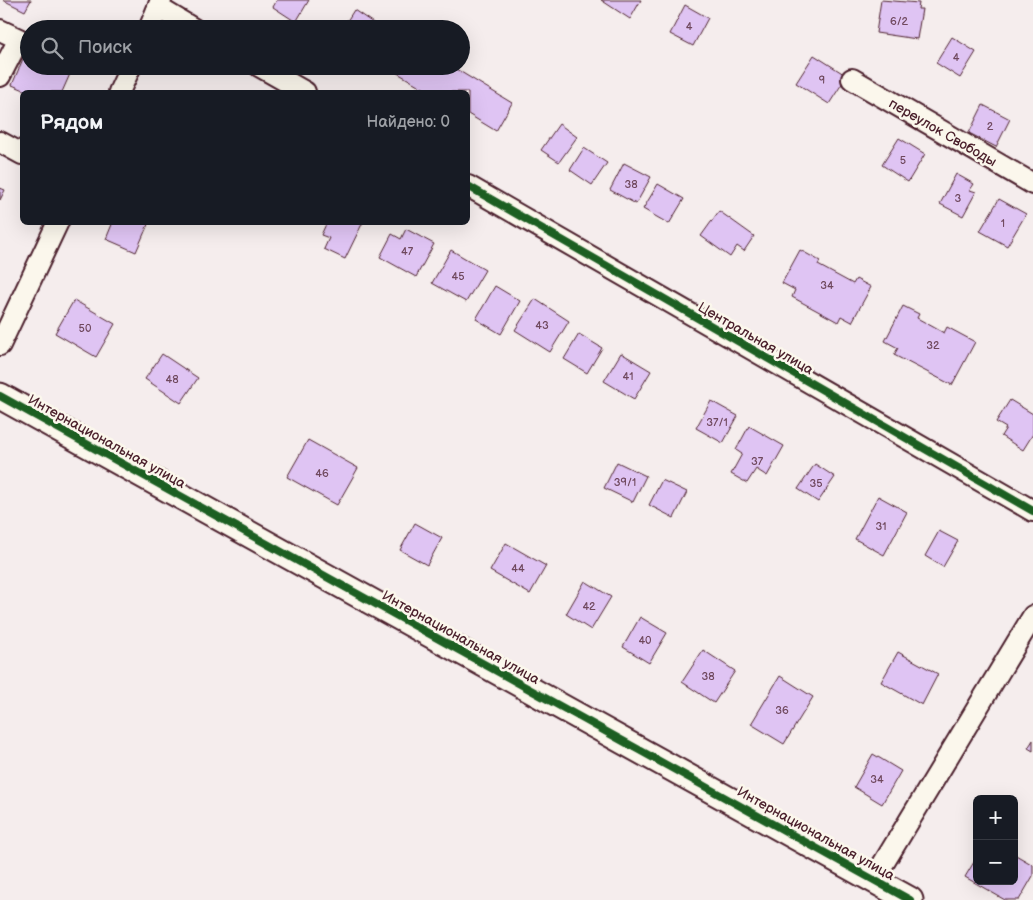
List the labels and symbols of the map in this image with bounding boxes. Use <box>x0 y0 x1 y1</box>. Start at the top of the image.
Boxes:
house number: 6/2 <box>890 15 909 28</box>
house number: 4 <box>686 20 693 33</box>
house number: 4 <box>953 51 960 64</box>
house number: 9 <box>819 74 825 87</box>
street label: переулок Свободы <box>886 95 1000 170</box>
house number: 2 <box>987 120 994 133</box>
house number: 5 <box>900 154 906 167</box>
house number: 38 <box>624 178 638 191</box>
house number: 3 <box>955 192 962 205</box>
house number: 1 <box>1001 217 1005 230</box>
house number: 47 <box>401 245 414 258</box>
house number: 45 <box>451 270 465 283</box>
house number: 34 <box>820 279 834 292</box>
street label: Центральная улица <box>695 298 817 379</box>
house number: 43 <box>535 319 549 332</box>
house number: 50 <box>79 322 92 335</box>
house number: 32 <box>926 339 940 352</box>
house number: 41 <box>623 370 633 383</box>
house number: 48 <box>165 373 179 386</box>
street label: Интернациональная улица <box>25 391 189 492</box>
house number: 37/1 <box>706 416 728 429</box>
house number: 37 <box>751 455 764 468</box>
house number: 46 <box>315 467 329 480</box>
house number: 39/1 <box>614 476 636 489</box>
house number: 35 <box>809 477 823 490</box>
house number: 31 <box>875 520 887 533</box>
house number: 44 <box>511 562 525 575</box>
street label: Интернациональная улица <box>379 587 543 688</box>
house number: 42 <box>582 600 596 613</box>
house number: 40 <box>638 634 652 647</box>
house number: 38 <box>701 670 715 683</box>
house number: 36 <box>775 704 789 717</box>
house number: 34 <box>870 773 884 786</box>
street label: Интернациональная улица <box>734 783 898 884</box>

